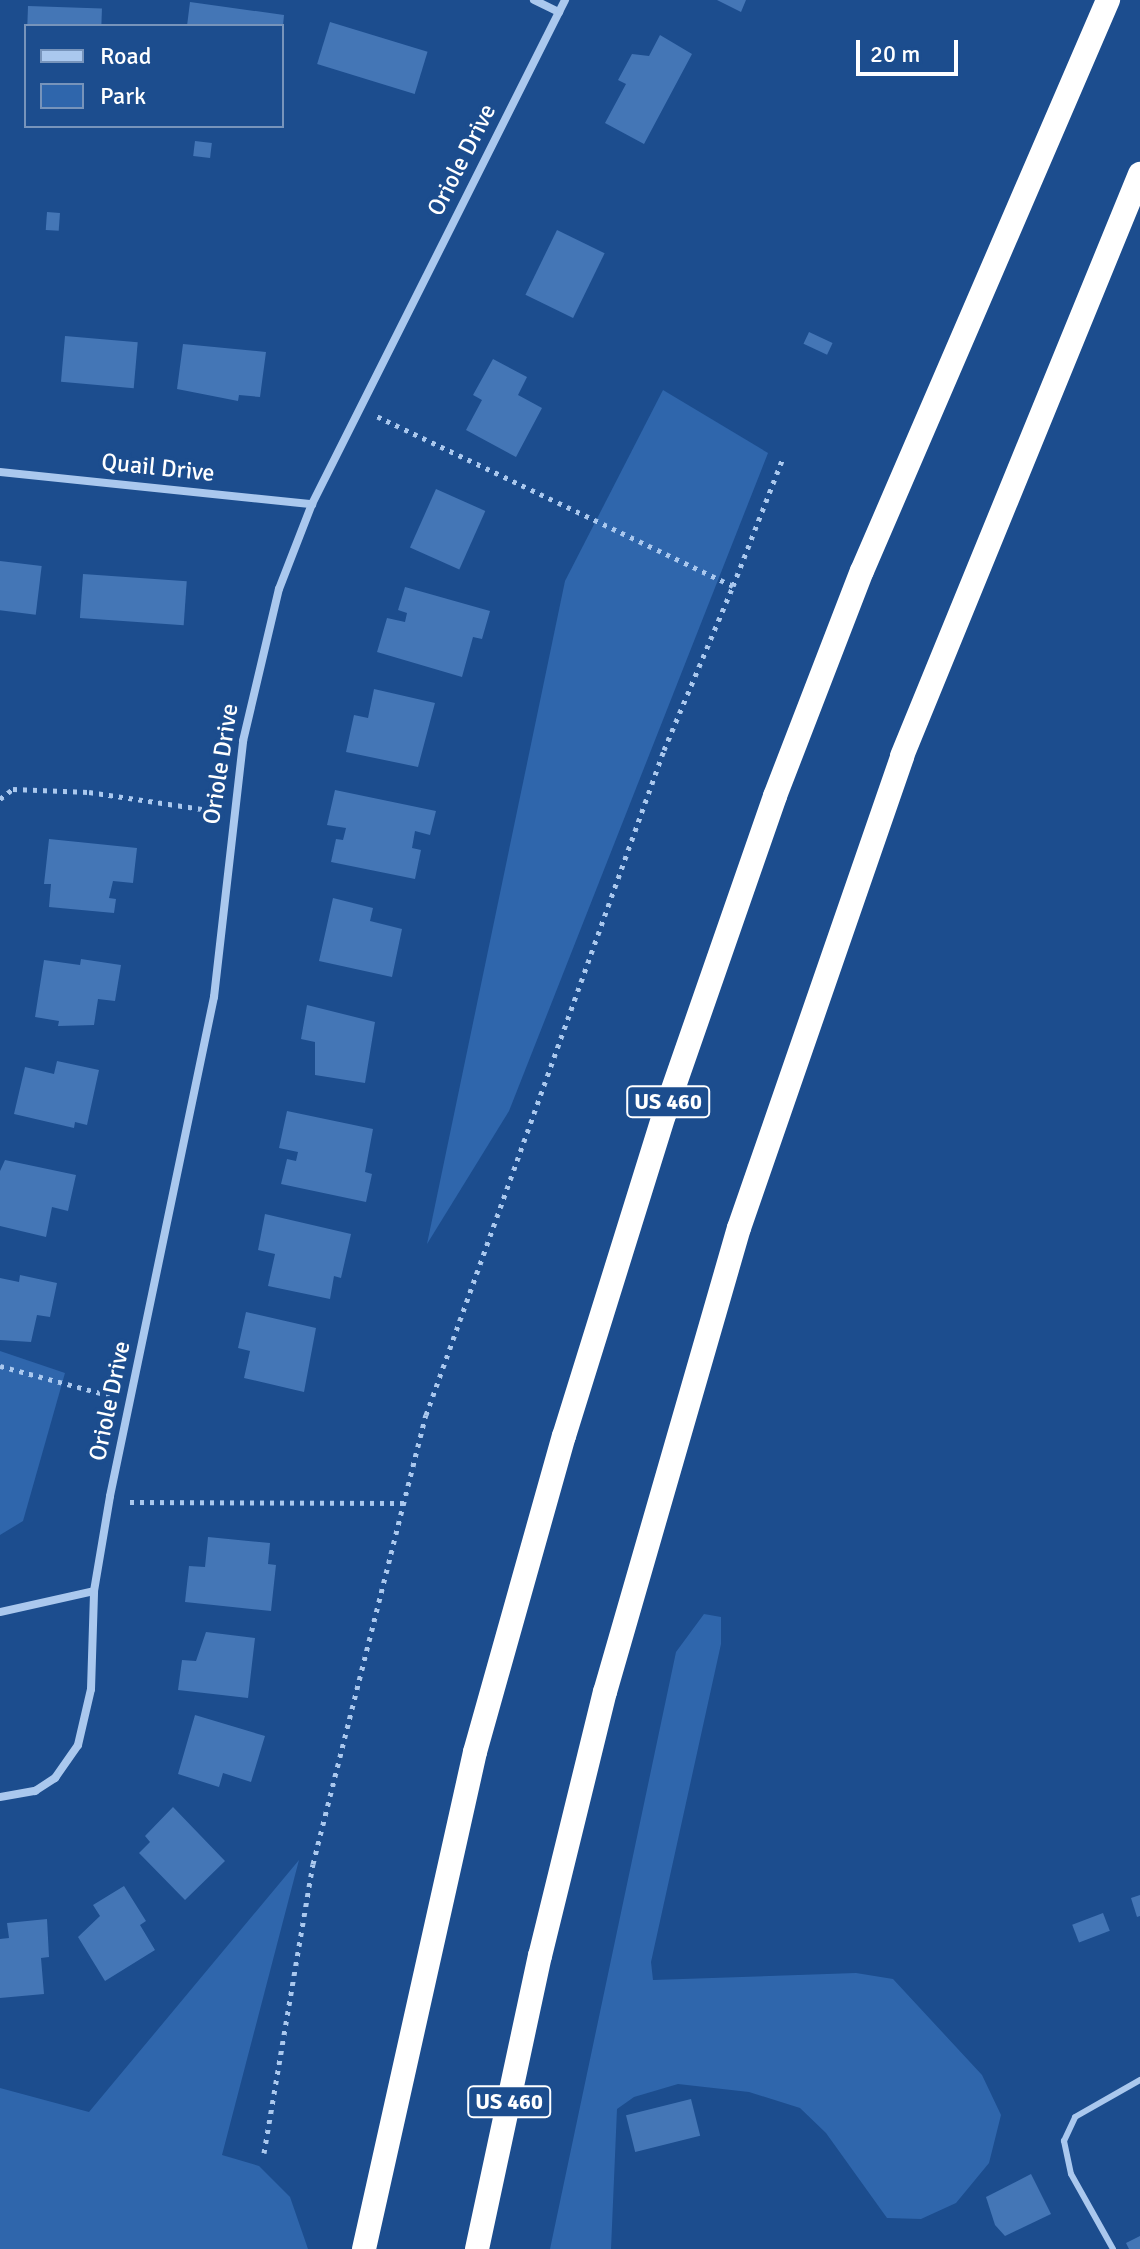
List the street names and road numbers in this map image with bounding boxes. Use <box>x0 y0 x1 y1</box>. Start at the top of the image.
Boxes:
street label: Oriole Drive <box>422 99 502 221</box>
street label: Quail Drive <box>100 448 216 488</box>
street label: Oriole Drive <box>197 702 245 826</box>
road number: US 460 <box>626 1084 710 1120</box>
street label: Oriole Drive <box>83 1338 137 1464</box>
road number: US 460 <box>467 2084 551 2120</box>

